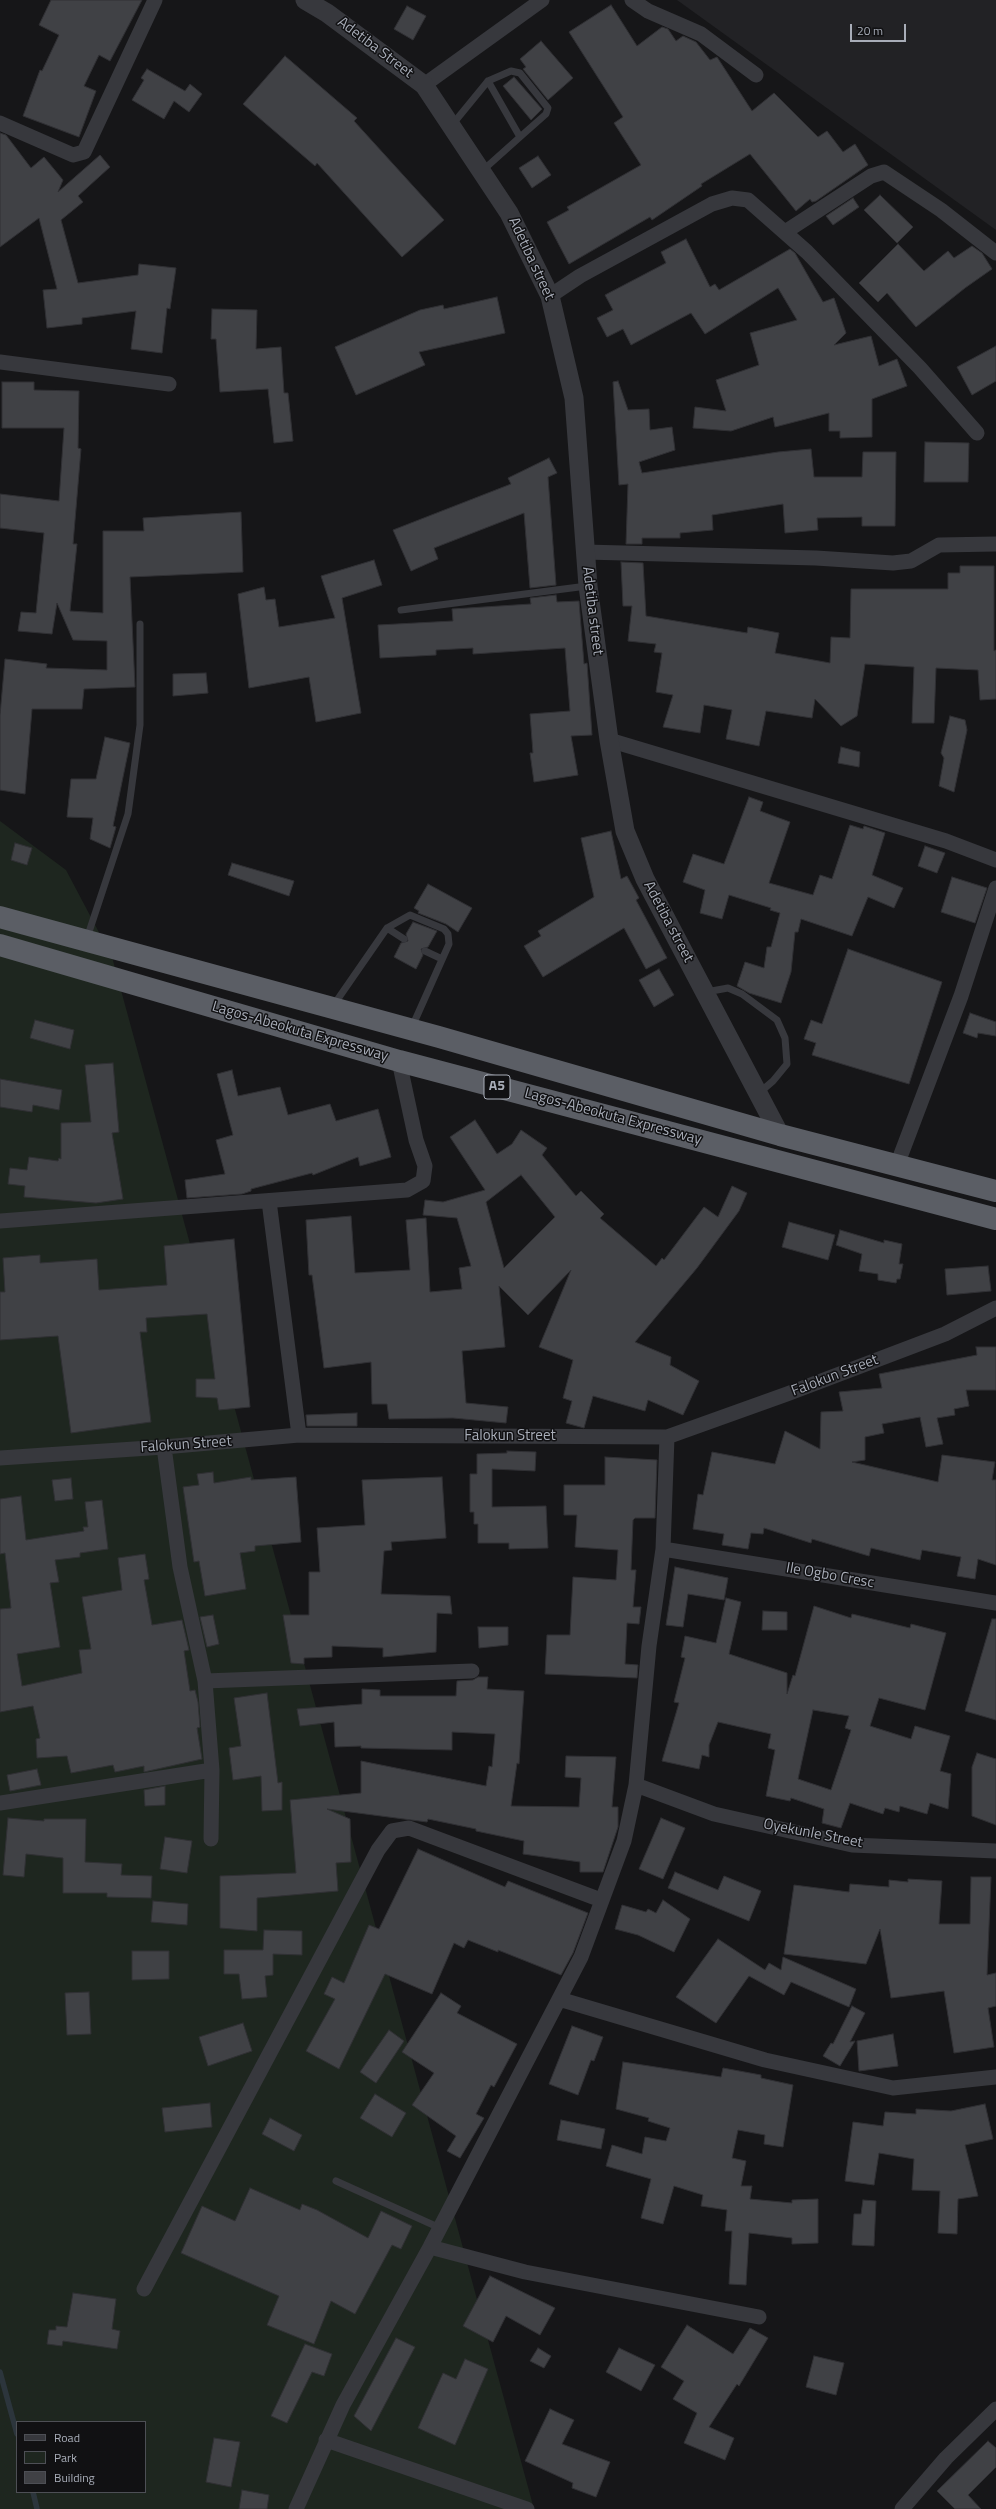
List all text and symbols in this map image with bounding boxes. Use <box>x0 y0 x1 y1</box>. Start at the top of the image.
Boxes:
street label: Adetiba Street <box>334 14 416 82</box>
scale bar <box>852 16 908 42</box>
text: 20 m <box>857 21 883 40</box>
street label: Adetiba street <box>504 215 558 303</box>
street label: Adetiba street <box>578 566 606 656</box>
street label: Adetiba street <box>639 878 697 966</box>
street label: Lagos-Abeokuta Expressway <box>210 998 390 1066</box>
road number: A5 <box>484 1075 510 1099</box>
street label: Lagos-Abeokuta Expressway <box>522 1085 704 1149</box>
street label: Falokun Street <box>789 1351 881 1401</box>
street label: Falokun Street <box>464 1427 556 1445</box>
street label: Falokun Street <box>140 1433 232 1457</box>
street label: Ile Ogbo Cresc <box>785 1559 875 1593</box>
street label: Oyekunle Street <box>762 1816 864 1852</box>
legend <box>16 2421 146 2493</box>
text: Road <box>54 2428 80 2447</box>
text: Park <box>54 2448 77 2467</box>
text: Building <box>54 2468 95 2487</box>

